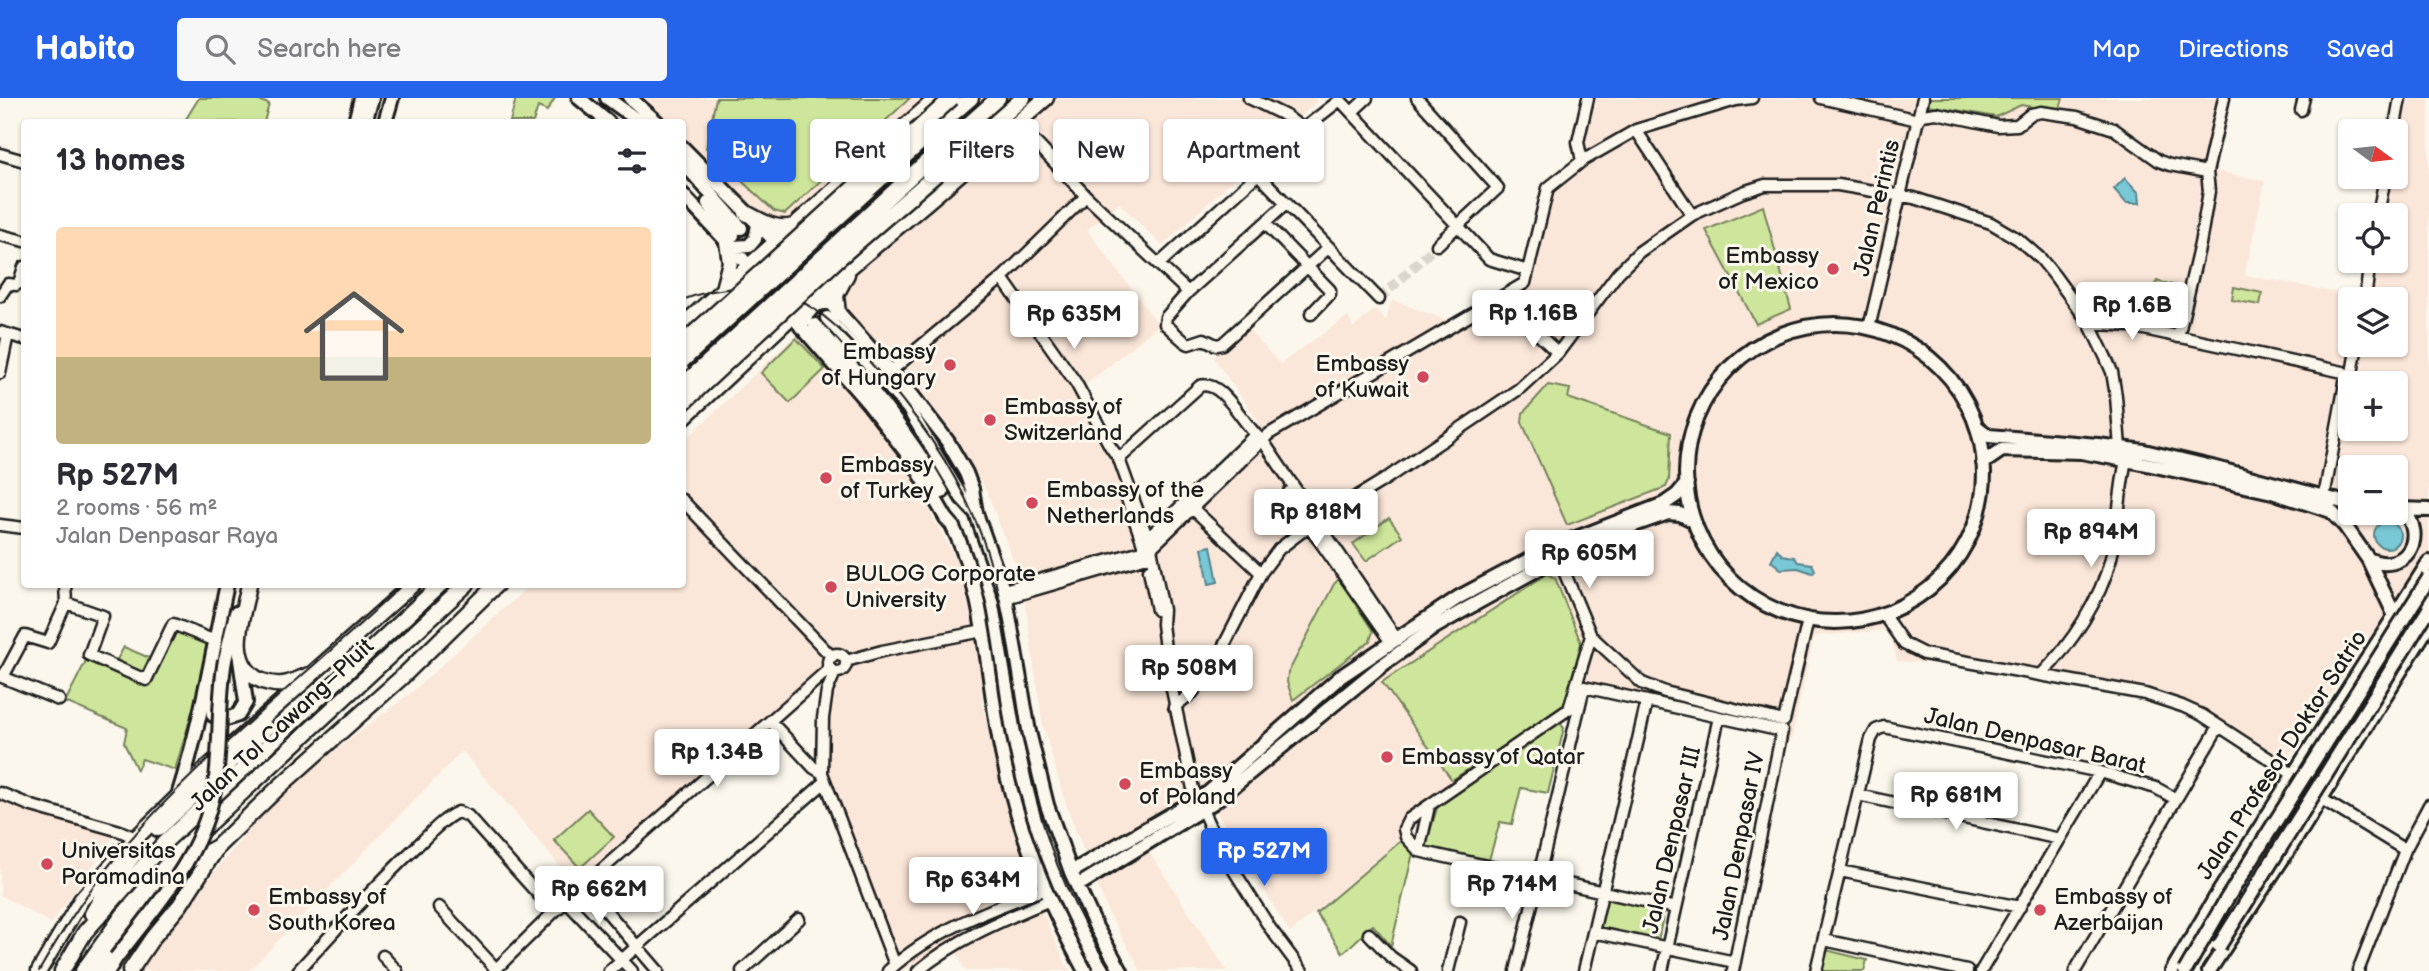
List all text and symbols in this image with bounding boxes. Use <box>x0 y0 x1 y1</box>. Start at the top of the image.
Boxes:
search box <box>177 18 667 81</box>
text: Habito <box>35 29 135 69</box>
icon: search <box>201 30 239 68</box>
text: Search here <box>257 34 401 65</box>
text: Map <box>2092 35 2140 64</box>
text: Directions <box>2178 35 2289 64</box>
text: Saved <box>2327 35 2394 64</box>
chip: Buy <box>707 119 796 182</box>
chip: Rent <box>810 119 910 182</box>
chip: Filters <box>924 119 1039 182</box>
chip: New <box>1053 119 1149 182</box>
chip: Apartment <box>1163 119 1324 182</box>
north arrow <box>2338 119 2408 189</box>
map controls <box>2338 119 2408 525</box>
street label: Jalan Perintis <box>1848 137 1906 279</box>
icon: filters <box>613 142 651 180</box>
text: 13 homes <box>56 143 185 179</box>
button: locate <box>2338 203 2408 273</box>
place label: Embassy of Mexico <box>1718 242 1820 296</box>
marker: Embassy of Mexico <box>1825 261 1841 277</box>
icon: home <box>291 273 417 399</box>
pin: Rp 1.6B <box>2067 282 2197 342</box>
button: layers <box>2338 287 2408 357</box>
pin: Rp 1.16B <box>1461 290 1605 350</box>
text: Rp 1.6B <box>2092 291 2172 319</box>
pin: Rp 635M <box>1009 292 1139 351</box>
text: Rp 1.16B <box>1488 299 1578 327</box>
text: Rp 635M <box>1026 300 1122 328</box>
place label: Embassy of Hungary <box>821 338 937 392</box>
place label: Embassy of Kuwait <box>1315 350 1410 404</box>
marker: Embassy of Hungary <box>942 357 958 373</box>
marker: Embassy of Kuwait <box>1415 369 1431 385</box>
button: + <box>2338 371 2408 441</box>
place label: Embassy of Switzerland <box>1004 393 1123 447</box>
marker: Embassy of Switzerland <box>982 412 998 428</box>
place label: Embassy of Turkey <box>840 451 934 505</box>
button: − <box>2338 455 2408 525</box>
text: Rp 527M <box>56 458 179 494</box>
marker: Embassy of Turkey <box>818 470 834 486</box>
place label: Embassy of the Netherlands <box>1046 476 1204 530</box>
pin: Rp 818M <box>1251 490 1381 549</box>
text: 2 rooms · 56 m² <box>56 494 218 522</box>
marker: Embassy of the Netherlands <box>1024 495 1040 511</box>
text: Rp 818M <box>1270 498 1362 526</box>
pin: Rp 894M <box>2026 510 2156 569</box>
text: Rp 894M <box>2043 518 2139 546</box>
text: Jalan Denpasar Raya <box>56 522 278 550</box>
pin: Rp 605M <box>1524 531 1654 590</box>
text: Rp 605M <box>1541 539 1637 567</box>
place label: BULOG Corporate University <box>845 560 1036 614</box>
marker: BULOG Corporate University <box>823 579 839 595</box>
street label: Jalan Profesor Doktor Satrio <box>2191 625 2373 885</box>
street label: Jalan Tol Cawang–Pluit <box>184 633 380 817</box>
pin: Rp 508M <box>1124 646 1254 705</box>
text: Rp 508M <box>1141 654 1237 682</box>
street label: Jalan Denpasar Barat <box>1921 702 2149 780</box>
pin: Rp 1.34B <box>645 730 789 789</box>
text: Rp 1.34B <box>670 738 764 766</box>
place label: Embassy of Qatar <box>1401 743 1585 771</box>
street label: Jalan Denpasar III <box>1637 744 1707 936</box>
marker: Embassy of Qatar <box>1379 749 1395 765</box>
street label: Jalan Denpasar IV <box>1707 749 1771 943</box>
place label: Embassy of Poland <box>1139 757 1236 811</box>
pin: Rp 681M <box>1891 772 2021 832</box>
marker: Embassy of Poland <box>1117 776 1133 792</box>
text: Rp 681M <box>1910 781 2002 809</box>
pin: Rp 527M <box>1199 828 1329 888</box>
place label: Universitas Paramadina <box>61 837 185 891</box>
text: Rp 527M <box>1217 837 1311 865</box>
marker: Universitas Paramadina <box>39 856 55 872</box>
pin: Rp 634M <box>908 858 1038 917</box>
pin: Rp 714M <box>1447 862 1577 921</box>
pin: Rp 662M <box>534 866 664 926</box>
text: Rp 634M <box>925 866 1021 894</box>
text: Rp 714M <box>1467 870 1557 898</box>
text: Rp 662M <box>551 875 647 903</box>
place label: Embassy of South Korea <box>268 883 396 937</box>
place label: Embassy of Azerbaijan <box>2054 883 2173 937</box>
marker: Embassy of South Korea <box>246 902 262 918</box>
marker: Embassy of Azerbaijan <box>2032 902 2048 918</box>

